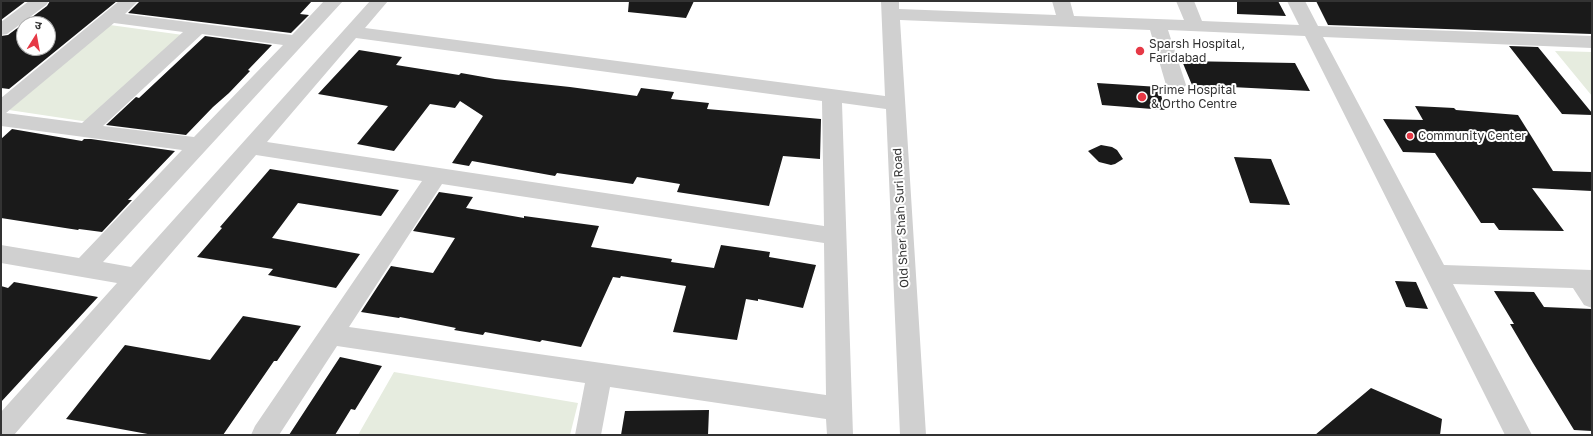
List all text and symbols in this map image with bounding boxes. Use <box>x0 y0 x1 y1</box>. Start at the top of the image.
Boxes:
north arrow <box>16 16 56 56</box>
text: उ <box>34 18 43 32</box>
place label: Sparsh Hospital, Faridabad <box>1149 37 1245 65</box>
marker: Sparsh Hospital, Faridabad <box>1134 45 1146 57</box>
place label: Prime Hospital & Ortho Centre <box>1151 83 1237 111</box>
marker: Prime Hospital & Ortho Centre <box>1136 91 1148 103</box>
place label: Community Center <box>1418 129 1526 143</box>
marker: Community Center <box>1405 131 1415 141</box>
street label: Old Sher Shah Suri Road <box>890 148 912 288</box>

